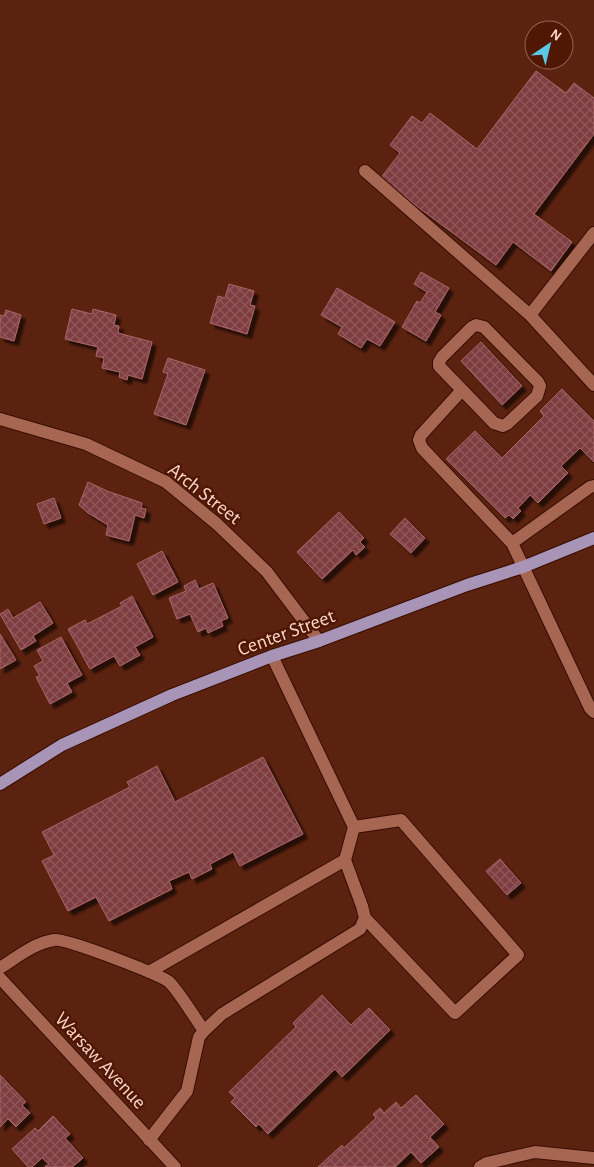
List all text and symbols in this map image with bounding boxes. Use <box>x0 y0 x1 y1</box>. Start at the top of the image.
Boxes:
north arrow <box>524 20 574 70</box>
text: N <box>548 27 564 44</box>
street label: Arch Street <box>164 459 245 529</box>
street label: Center Street <box>235 606 338 660</box>
street label: Warsaw Avenue <box>51 1009 150 1113</box>

